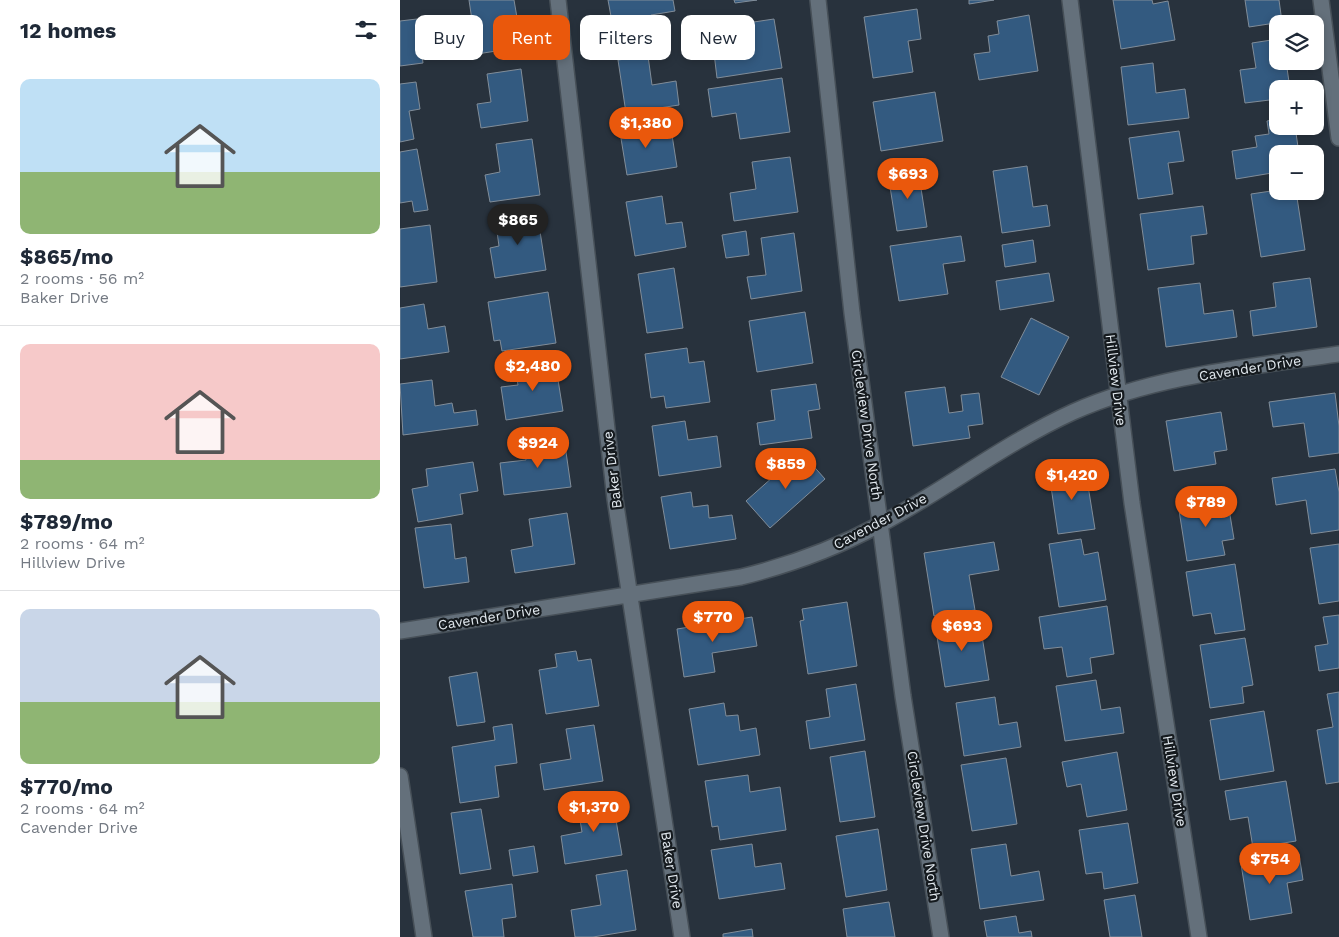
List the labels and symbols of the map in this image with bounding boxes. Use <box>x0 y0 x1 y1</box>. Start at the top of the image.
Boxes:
pin: $1,380 <box>605 106 687 149</box>
pin: $693 <box>878 158 938 200</box>
pin: $865 <box>488 204 548 246</box>
street label: Hillview Drive <box>1102 333 1130 427</box>
street label: Circleview Drive North <box>849 349 885 501</box>
pin: $2,480 <box>492 350 574 392</box>
street label: Cavender Drive <box>1198 352 1302 384</box>
pin: $924 <box>508 426 568 469</box>
street label: Baker Drive <box>599 430 625 510</box>
pin: $859 <box>756 448 816 490</box>
pin: $1,420 <box>1031 458 1113 501</box>
pin: $789 <box>1176 486 1236 528</box>
street label: Cavender Drive <box>831 490 929 552</box>
pin: $770 <box>683 600 743 643</box>
street label: Cavender Drive <box>437 601 541 633</box>
pin: $693 <box>932 610 992 652</box>
street label: Hillview Drive <box>1160 734 1190 828</box>
street label: Circleview Drive North <box>904 750 944 902</box>
pin: $1,370 <box>553 790 635 833</box>
street label: Baker Drive <box>658 830 686 910</box>
pin: $754 <box>1240 842 1300 885</box>

